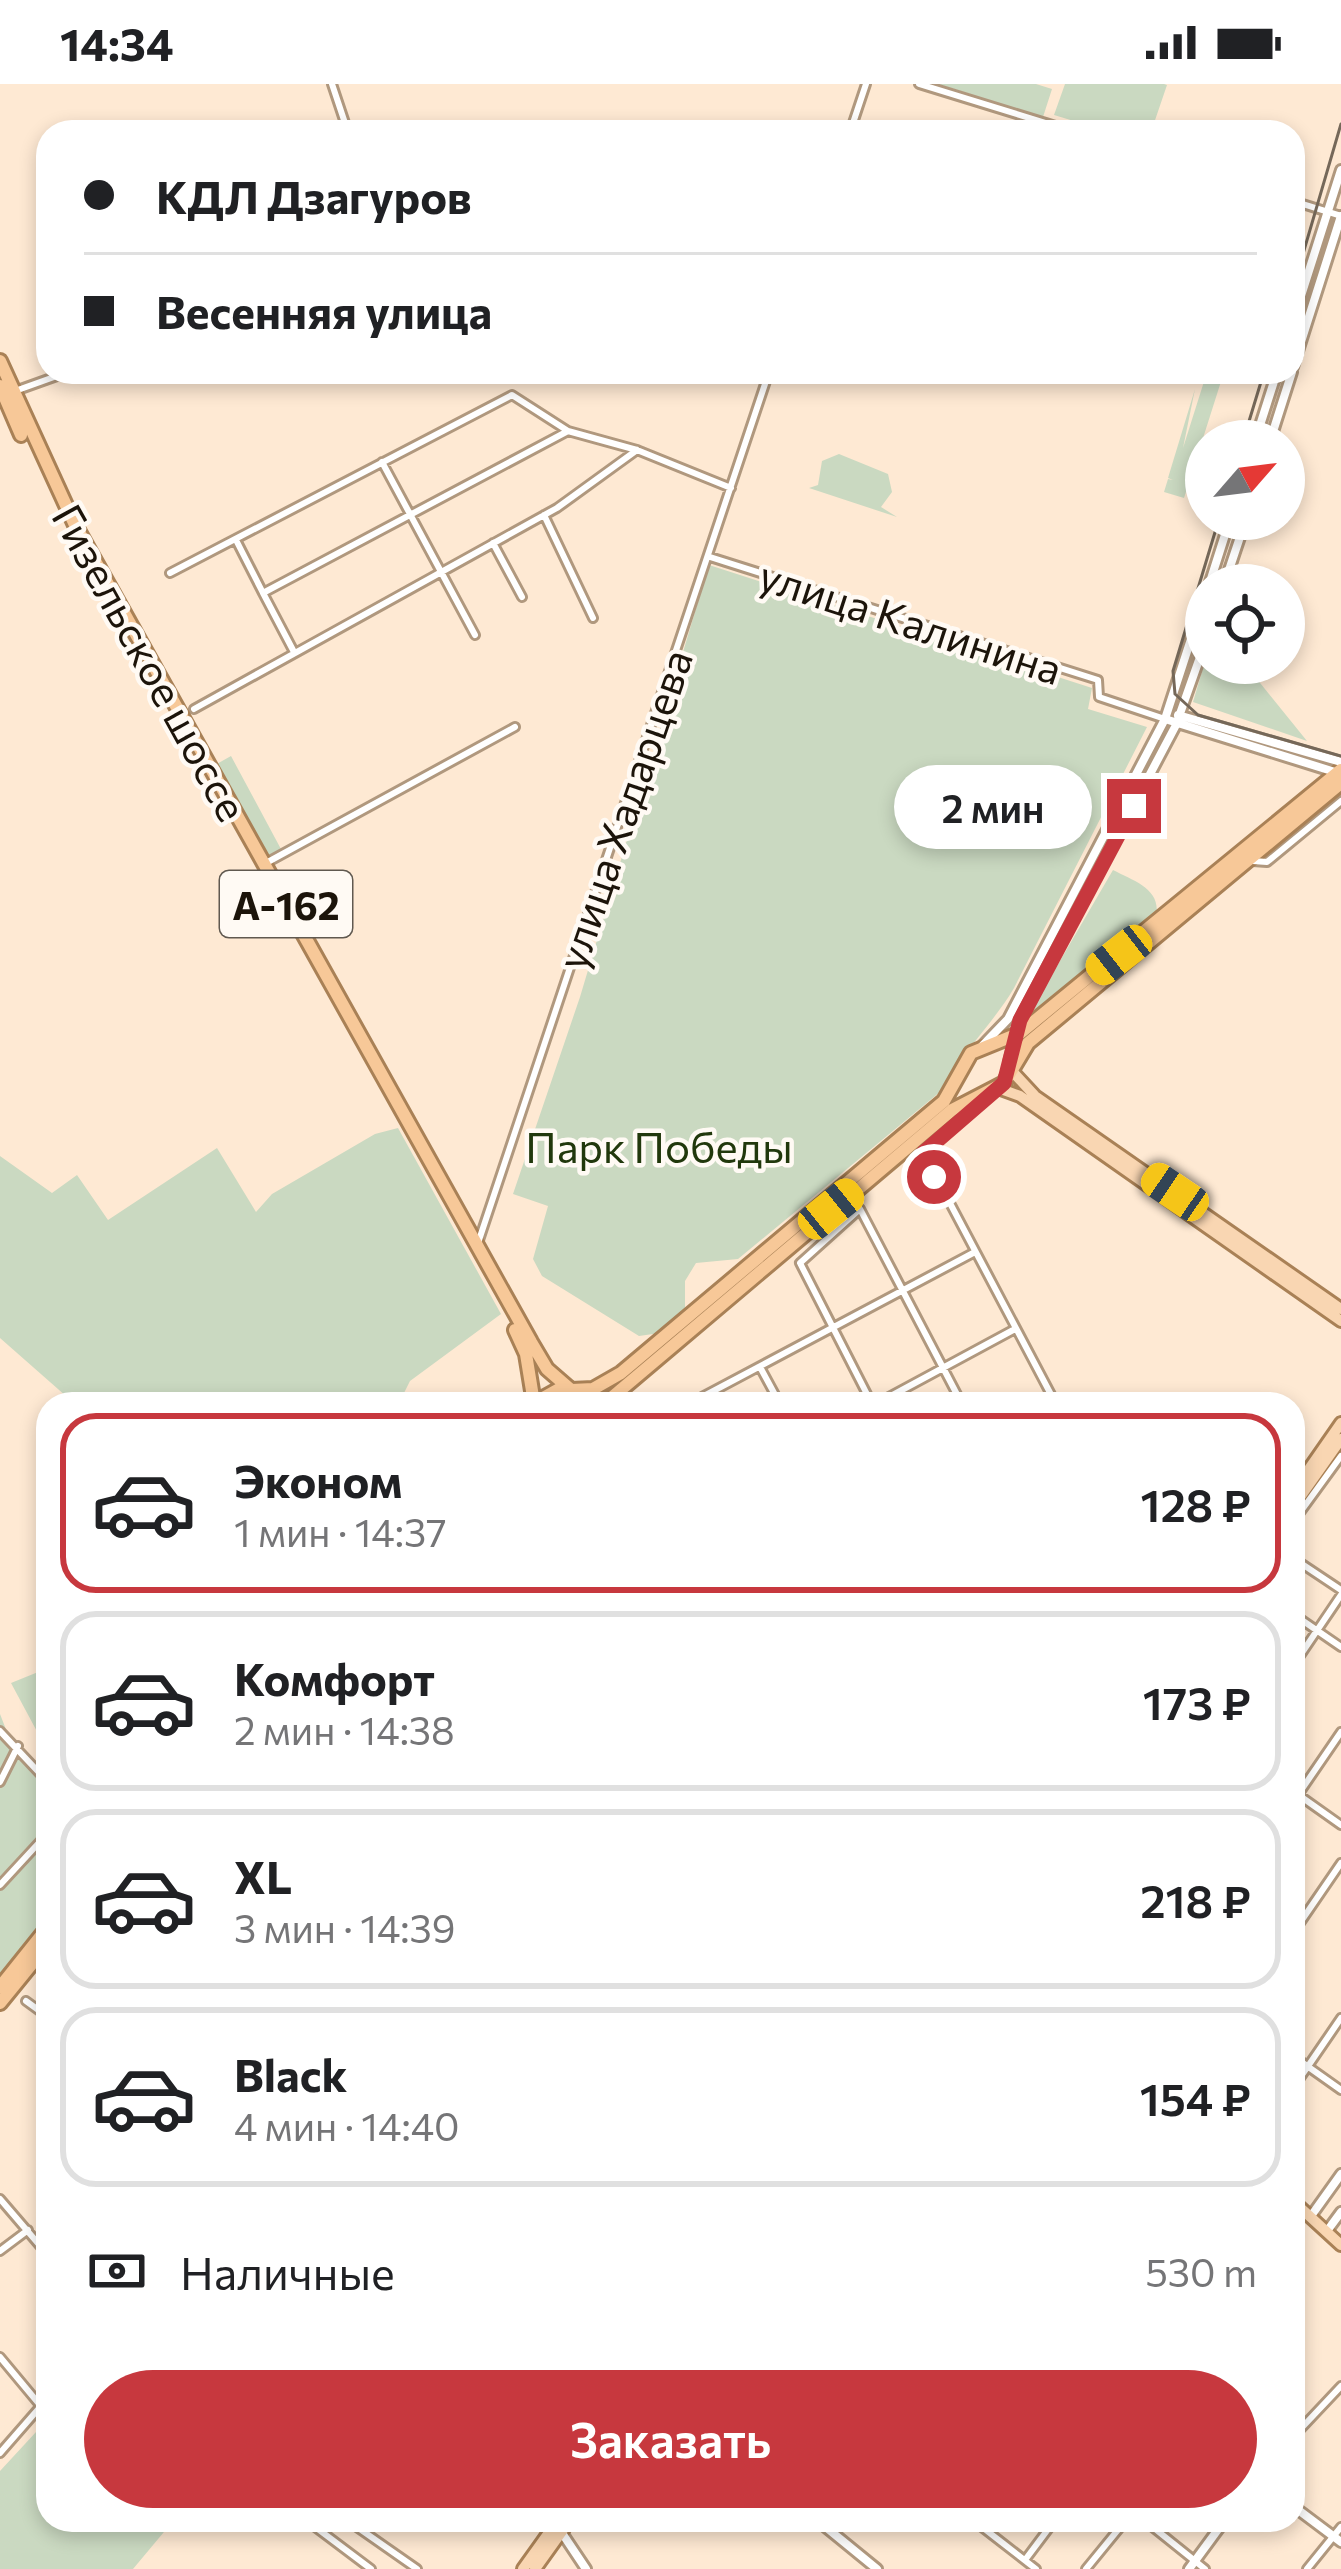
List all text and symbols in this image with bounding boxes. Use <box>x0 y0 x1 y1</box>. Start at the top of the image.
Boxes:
text: 14:34 <box>60 15 174 70</box>
text: КДЛ Дзагуров <box>156 168 472 223</box>
text: Весенняя улица <box>156 283 492 338</box>
north arrow <box>1185 420 1305 540</box>
map controls <box>1185 420 1305 684</box>
street label: Гизельское шоссе <box>42 495 260 829</box>
street label: улица Калинина <box>753 548 1069 694</box>
button: locate <box>1185 564 1305 684</box>
street label: улица Хадарцева <box>544 642 702 976</box>
callout: 2 мин <box>894 764 1092 848</box>
route end <box>1107 779 1161 833</box>
text: 2 мин <box>941 783 1045 831</box>
road number: А-162 <box>220 871 352 937</box>
car <box>1080 919 1158 991</box>
park label: Парк Победы <box>525 1120 793 1172</box>
route start <box>907 1150 961 1204</box>
car <box>1135 1157 1215 1227</box>
car <box>792 1172 870 1246</box>
icon: car <box>90 1449 198 1557</box>
text: Эконом <box>234 1452 402 1507</box>
text: 128 ₽ <box>1140 1476 1251 1531</box>
text: 1 мин · 14:37 <box>234 1507 447 1555</box>
icon: car <box>90 1647 198 1755</box>
text: Комфорт <box>234 1650 435 1705</box>
text: 173 ₽ <box>1143 1674 1251 1729</box>
text: 2 мин · 14:38 <box>234 1705 455 1753</box>
icon: car <box>90 1845 198 1953</box>
text: XL <box>234 1848 292 1903</box>
text: 218 ₽ <box>1140 1872 1251 1927</box>
text: 3 мин · 14:39 <box>234 1903 455 1951</box>
icon: car <box>90 2043 198 2151</box>
text: Black <box>234 2046 347 2101</box>
text: 154 ₽ <box>1140 2070 1251 2125</box>
text: 4 мин · 14:40 <box>234 2101 459 2149</box>
icon: cash <box>84 2238 150 2304</box>
text: Наличные <box>180 2244 395 2299</box>
text: 530 m <box>1145 2247 1257 2295</box>
button: Заказать <box>84 2370 1257 2508</box>

